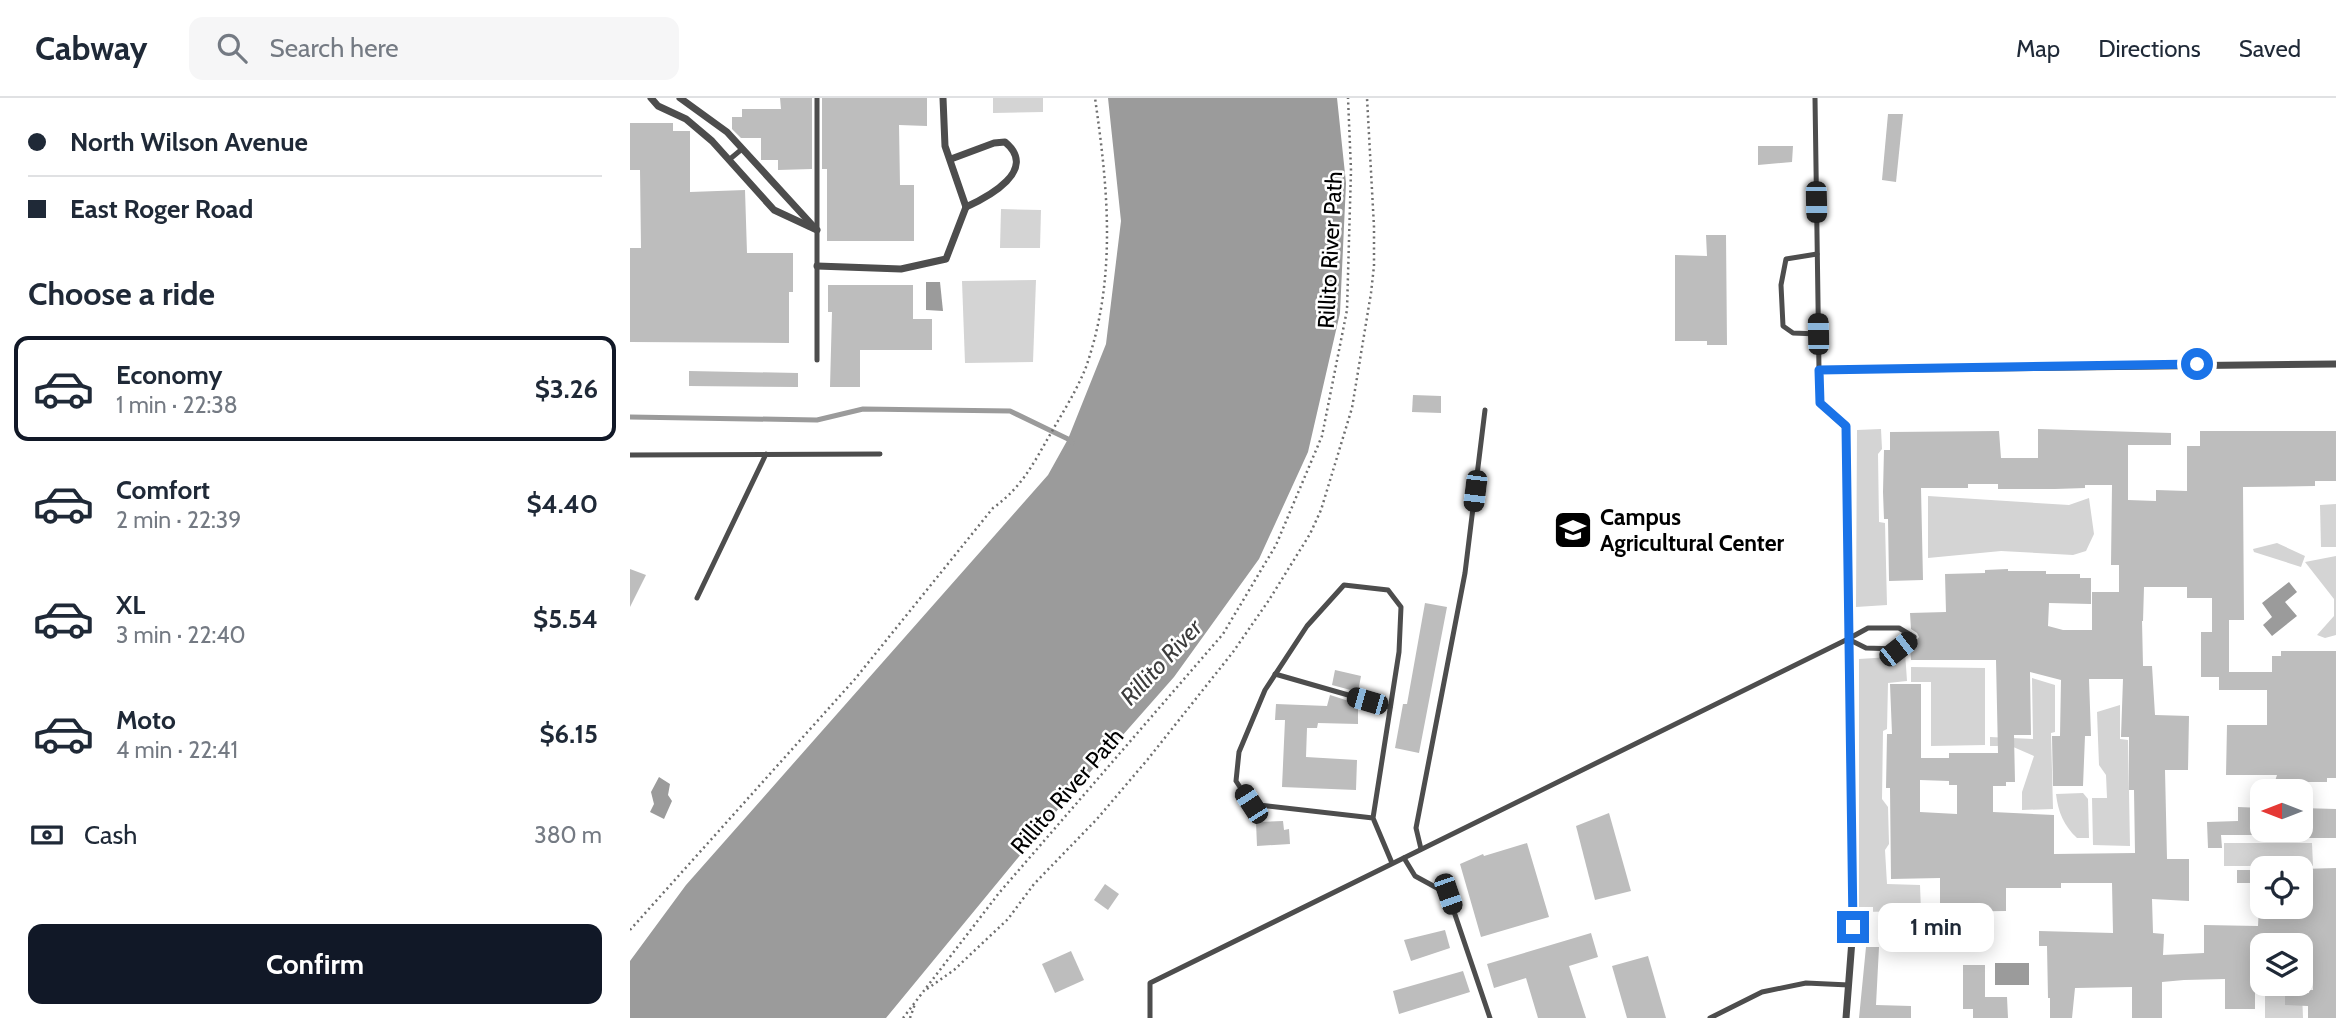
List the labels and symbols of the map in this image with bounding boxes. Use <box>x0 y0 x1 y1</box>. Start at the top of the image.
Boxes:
street label: Rillito River Path <box>1312 171 1348 329</box>
car <box>1806 181 1827 223</box>
car <box>1808 313 1829 355</box>
route start <box>2181 348 2213 380</box>
car <box>1463 469 1488 513</box>
place label: Campus Agricultural Center <box>1600 503 1785 557</box>
school or university icon: Campus Agricultural Center <box>1552 509 1594 551</box>
water label: Rillito River <box>1114 612 1209 711</box>
car <box>1875 628 1922 670</box>
car <box>1344 685 1391 717</box>
street label: Rillito River Path <box>1005 722 1129 860</box>
north arrow <box>2250 779 2314 842</box>
car <box>1231 781 1272 827</box>
car <box>1432 871 1465 917</box>
callout: 1 min <box>1878 902 1993 952</box>
route end <box>1837 911 1869 943</box>

